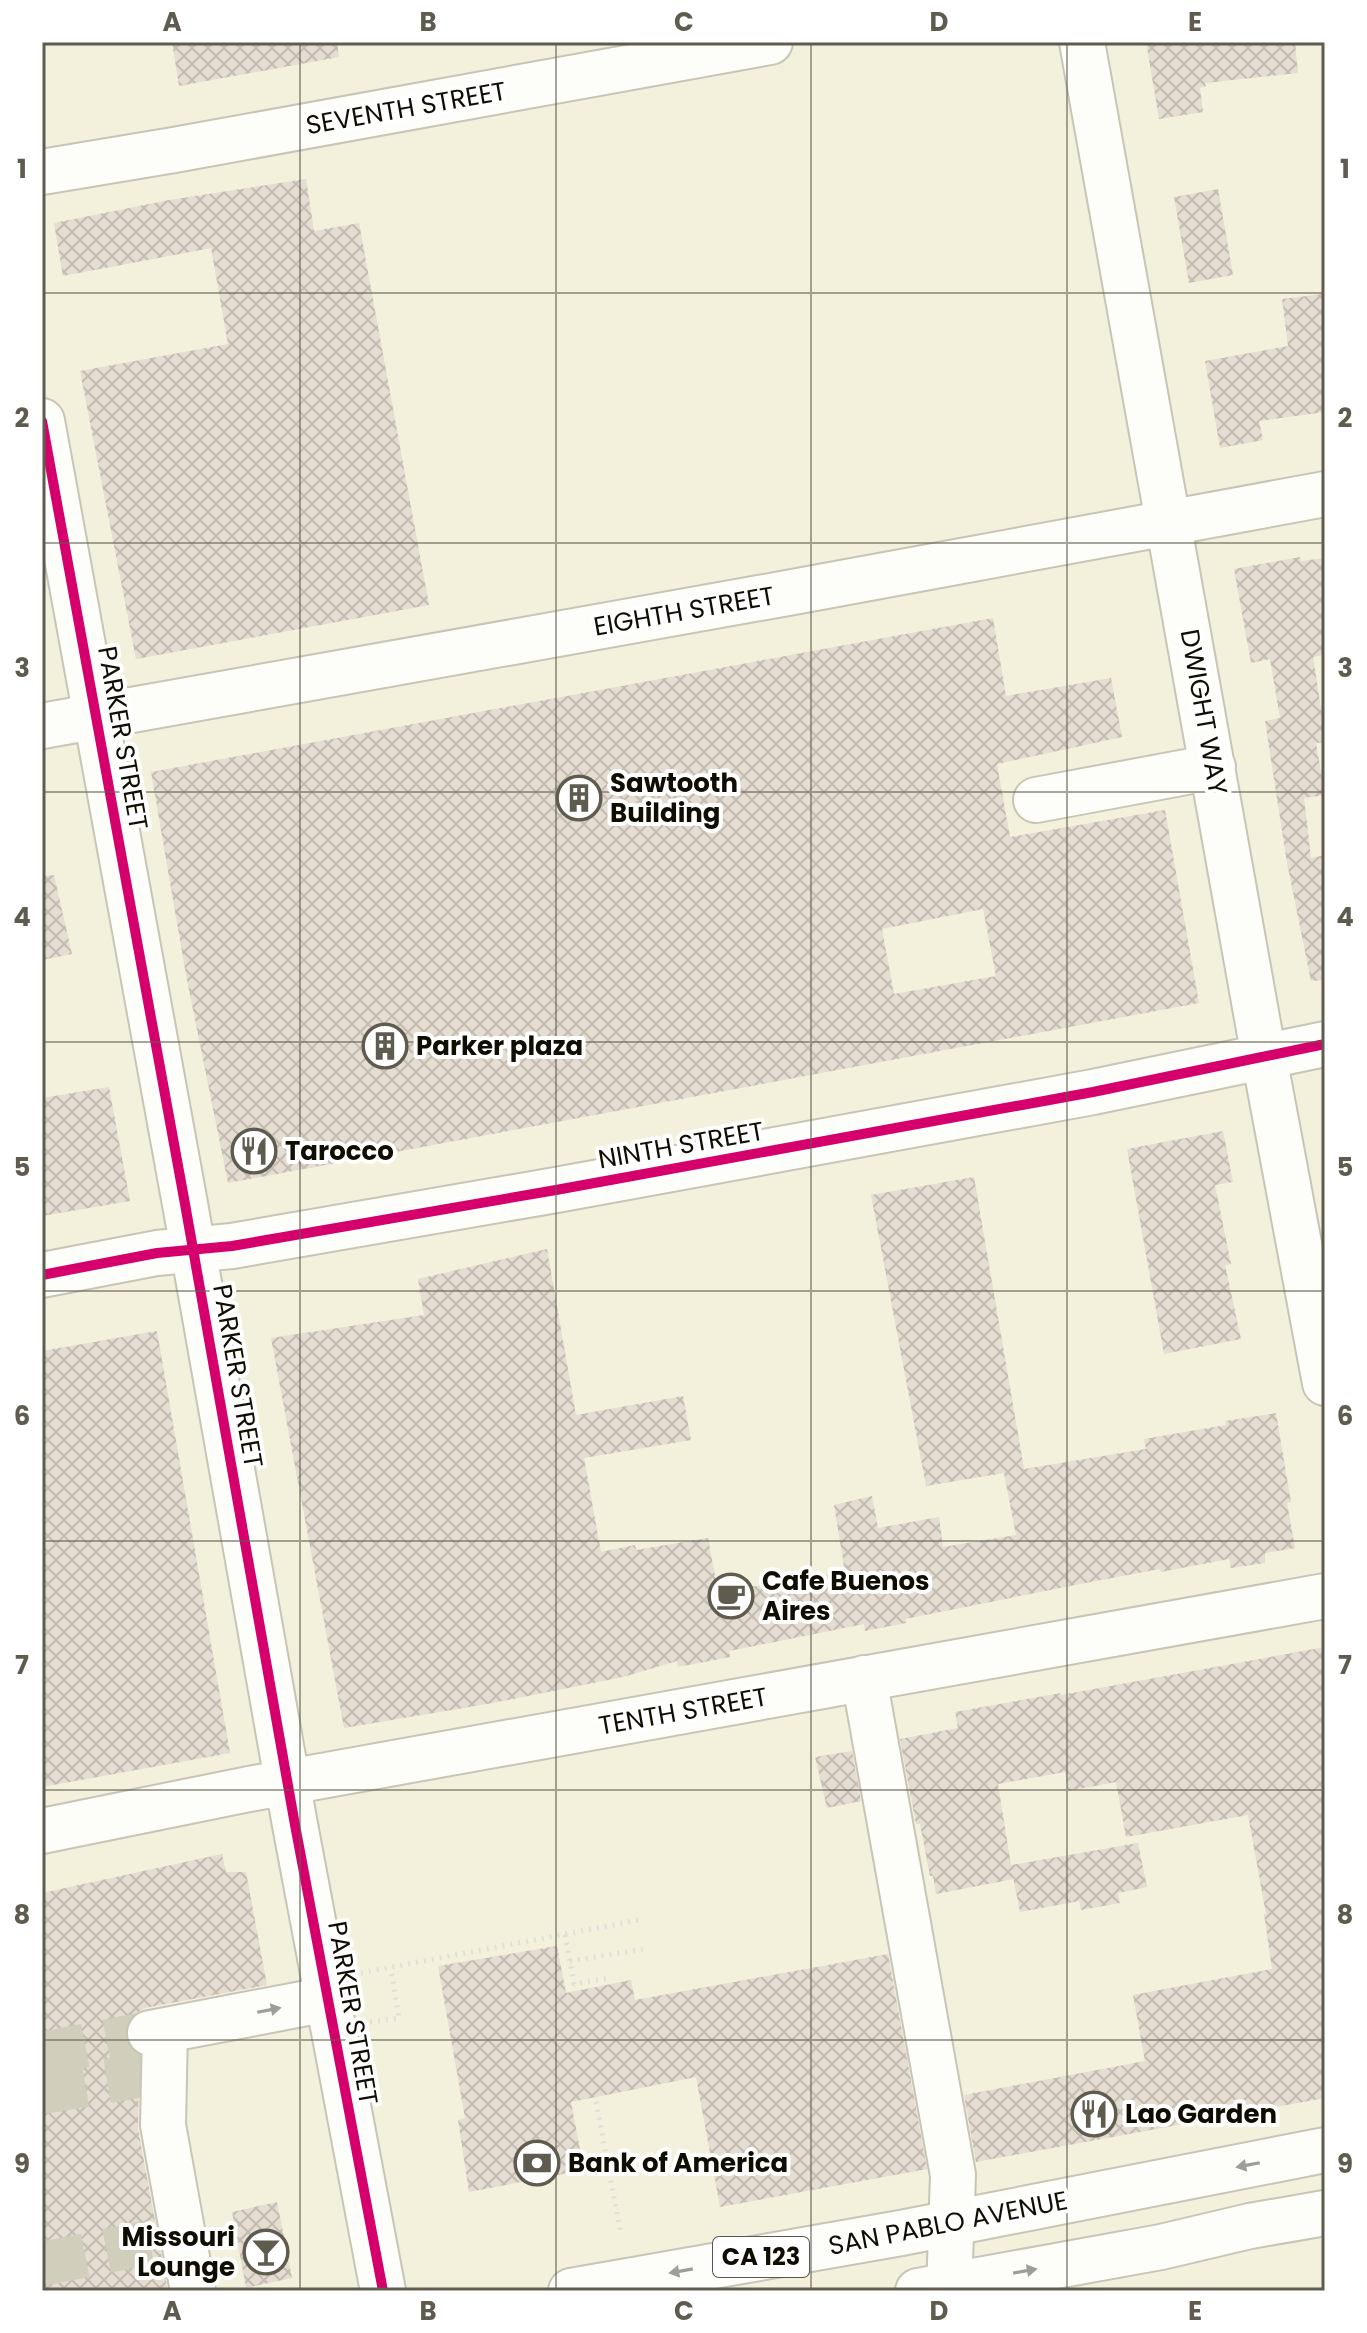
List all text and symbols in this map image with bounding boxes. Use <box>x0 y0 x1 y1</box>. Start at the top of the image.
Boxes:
text: A <box>162 4 182 40</box>
text: B <box>419 4 437 40</box>
text: C <box>674 4 694 40</box>
text: D <box>930 4 949 40</box>
text: E <box>1188 4 1202 40</box>
street label: SEVENTH STREET <box>303 73 509 143</box>
text: 1 <box>17 151 27 187</box>
text: 1 <box>1340 151 1350 187</box>
text: 2 <box>15 400 30 436</box>
text: 2 <box>1338 400 1353 436</box>
street label: EIGHTH STREET <box>591 577 777 645</box>
street label: DWIGHT WAY <box>1172 626 1236 798</box>
street label: PARKER STREET <box>89 643 157 833</box>
text: 3 <box>14 650 30 686</box>
text: 3 <box>1337 650 1353 686</box>
place label: Sawtooth Building <box>610 765 738 831</box>
building icon: Sawtooth Building <box>555 774 603 822</box>
text: 4 <box>13 899 31 935</box>
text: 4 <box>1336 899 1354 935</box>
building icon: Parker plaza <box>361 1022 409 1070</box>
place label: Parker plaza <box>416 1028 583 1064</box>
street label: NINTH STREET <box>595 1113 767 1177</box>
restaurant icon: Tarocco <box>230 1127 278 1175</box>
place label: Tarocco <box>285 1133 394 1169</box>
text: 5 <box>14 1149 30 1185</box>
text: 5 <box>1337 1149 1353 1185</box>
street label: PARKER STREET <box>204 1281 272 1471</box>
text: 6 <box>14 1398 30 1434</box>
text: 6 <box>1337 1398 1353 1434</box>
place label: Cafe Buenos Aires <box>762 1563 930 1629</box>
cafe icon: Cafe Buenos Aires <box>707 1572 755 1620</box>
text: 7 <box>15 1647 29 1683</box>
text: 7 <box>1338 1647 1352 1683</box>
street label: TENTH STREET <box>596 1678 770 1744</box>
text: 8 <box>14 1897 30 1933</box>
text: 8 <box>1337 1897 1353 1933</box>
street label: PARKER STREET <box>319 1918 387 2108</box>
one-way arrow <box>257 2003 282 2016</box>
restaurant icon: Lao Garden <box>1070 2090 1118 2138</box>
place label: Lao Garden <box>1125 2096 1277 2132</box>
bank icon: Bank of America <box>513 2139 561 2187</box>
place label: Bank of America <box>568 2145 788 2181</box>
text: 9 <box>14 2146 30 2182</box>
text: 9 <box>1337 2146 1353 2182</box>
one-way arrow <box>1236 2159 1261 2172</box>
street label: SAN PABLO AVENUE <box>825 2182 1071 2264</box>
place label: Missouri Lounge <box>122 2219 235 2285</box>
bar icon: Missouri Lounge <box>242 2228 290 2276</box>
road number: CA 123 <box>713 2237 809 2277</box>
one-way arrow <box>1012 2265 1037 2277</box>
one-way arrow <box>668 2266 693 2278</box>
text: A <box>162 2293 182 2329</box>
text: B <box>419 2293 437 2329</box>
text: C <box>674 2293 694 2329</box>
text: D <box>930 2293 949 2329</box>
text: E <box>1188 2293 1202 2329</box>

